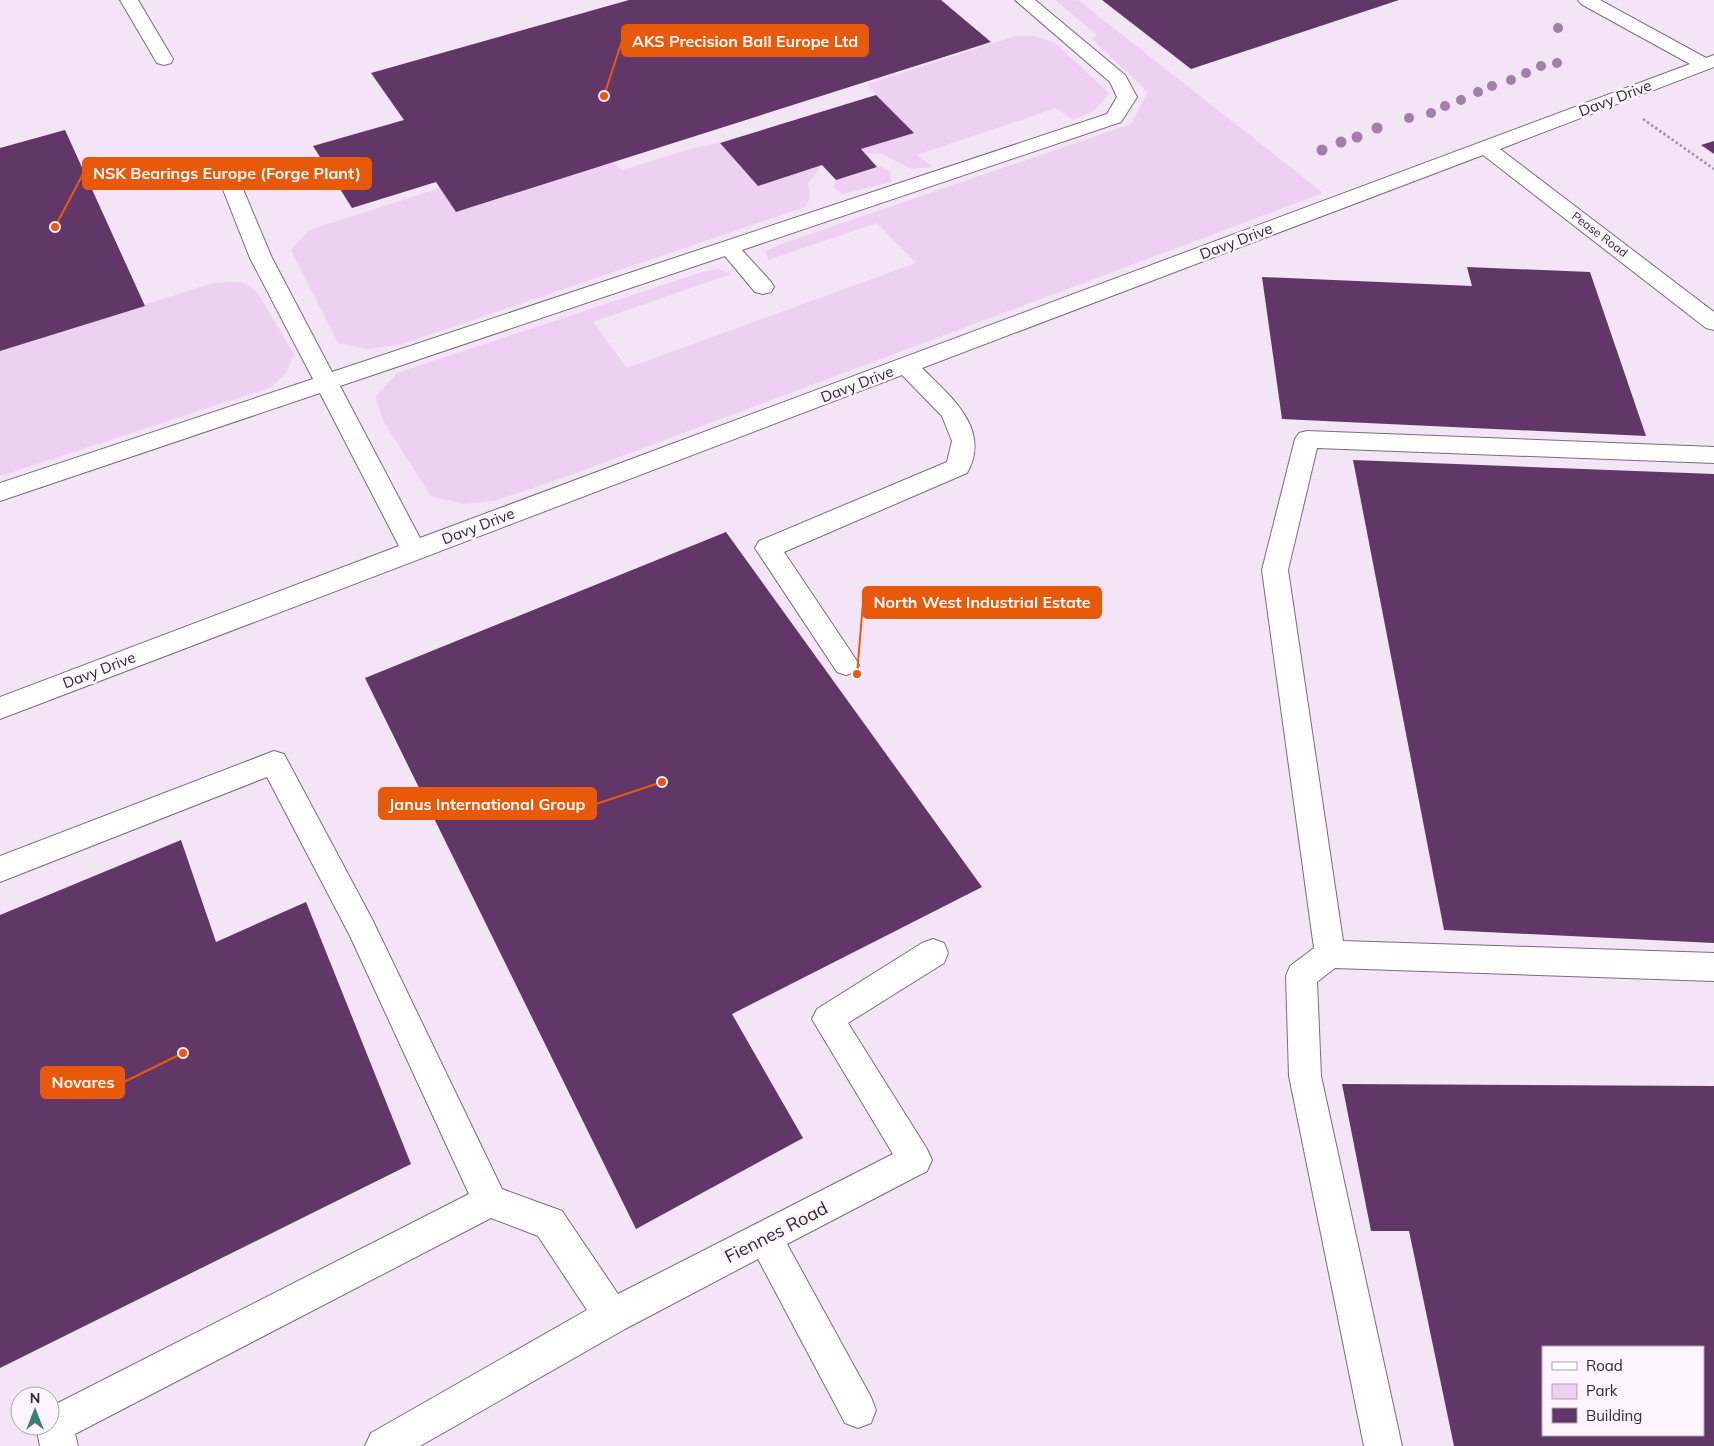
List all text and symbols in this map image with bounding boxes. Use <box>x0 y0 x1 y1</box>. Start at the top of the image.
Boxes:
callout: AKS Precision Ball Europe Ltd <box>622 25 868 56</box>
text: AKS Precision Ball Europe Ltd <box>632 31 858 51</box>
street label: Davy Drive <box>1576 75 1654 121</box>
callout: NSK Bearings Europe (Forge Plant) <box>83 158 371 189</box>
text: NSK Bearings Europe (Forge Plant) <box>93 163 361 183</box>
street label: Pease Road <box>1569 208 1631 260</box>
street label: Davy Drive <box>1197 218 1275 264</box>
street label: Davy Drive <box>818 361 896 407</box>
street label: Davy Drive <box>439 503 517 549</box>
callout: North West Industrial Estate <box>863 587 1101 618</box>
text: North West Industrial Estate <box>873 592 1091 612</box>
street label: Davy Drive <box>60 647 138 693</box>
callout: Janus International Group <box>379 788 596 819</box>
text: Janus International Group <box>389 794 586 814</box>
callout: Novares <box>41 1067 124 1098</box>
text: Novares <box>52 1072 114 1092</box>
street label: Fiennes Road <box>721 1196 831 1268</box>
legend <box>1542 1346 1704 1436</box>
text: Road <box>1586 1356 1623 1375</box>
text: Park <box>1586 1381 1618 1400</box>
north arrow <box>10 1386 60 1436</box>
text: N <box>30 1389 40 1407</box>
text: Building <box>1586 1406 1642 1425</box>

